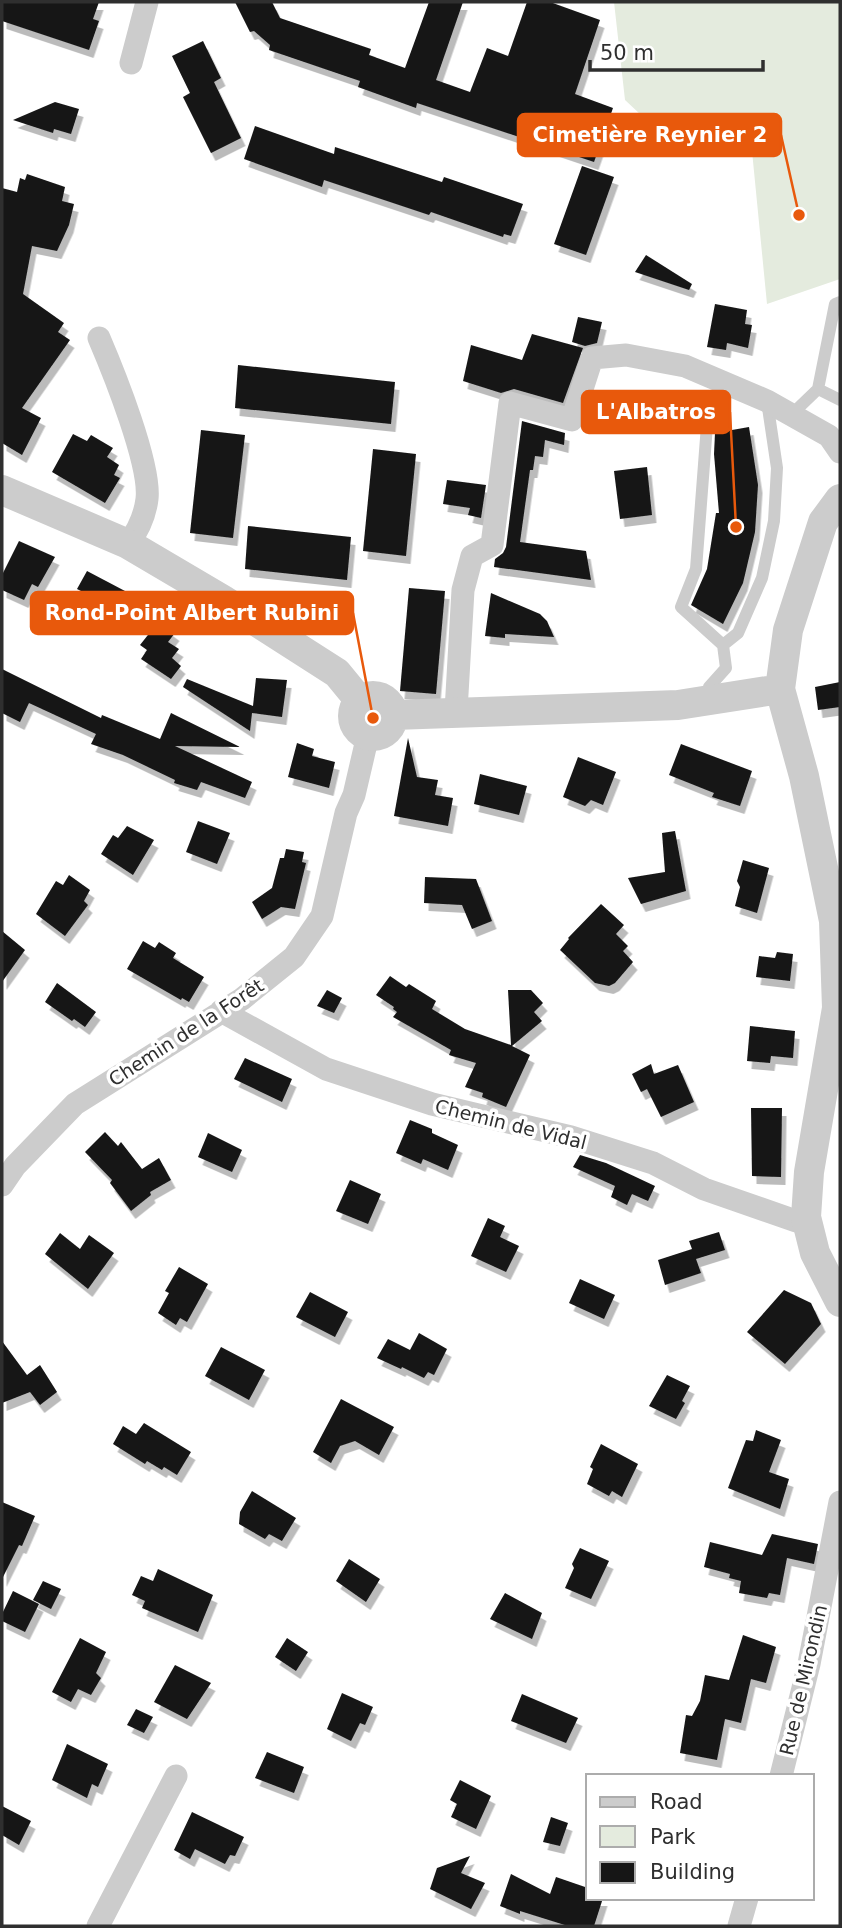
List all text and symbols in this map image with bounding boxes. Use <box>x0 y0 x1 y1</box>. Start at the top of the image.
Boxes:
scale bar <box>590 28 763 72</box>
text: 50 m <box>600 41 654 65</box>
callout: Cimetière Reynier 2 <box>518 114 781 156</box>
text: Cimetière Reynier 2 <box>533 123 767 147</box>
callout: L'Albatros <box>582 391 730 433</box>
text: L'Albatros <box>596 400 716 424</box>
callout: Rond-Point Albert Rubini <box>31 592 353 634</box>
text: Rond-Point Albert Rubini <box>45 601 339 625</box>
street label: Chemin de la Forêt <box>105 974 267 1090</box>
street label: Chemin de Vidal <box>433 1095 589 1153</box>
street label: Rue de Mirondin <box>775 1602 831 1758</box>
legend <box>586 1774 814 1900</box>
text: Road <box>650 1790 703 1814</box>
text: Park <box>650 1825 696 1849</box>
text: Building <box>650 1860 735 1884</box>

